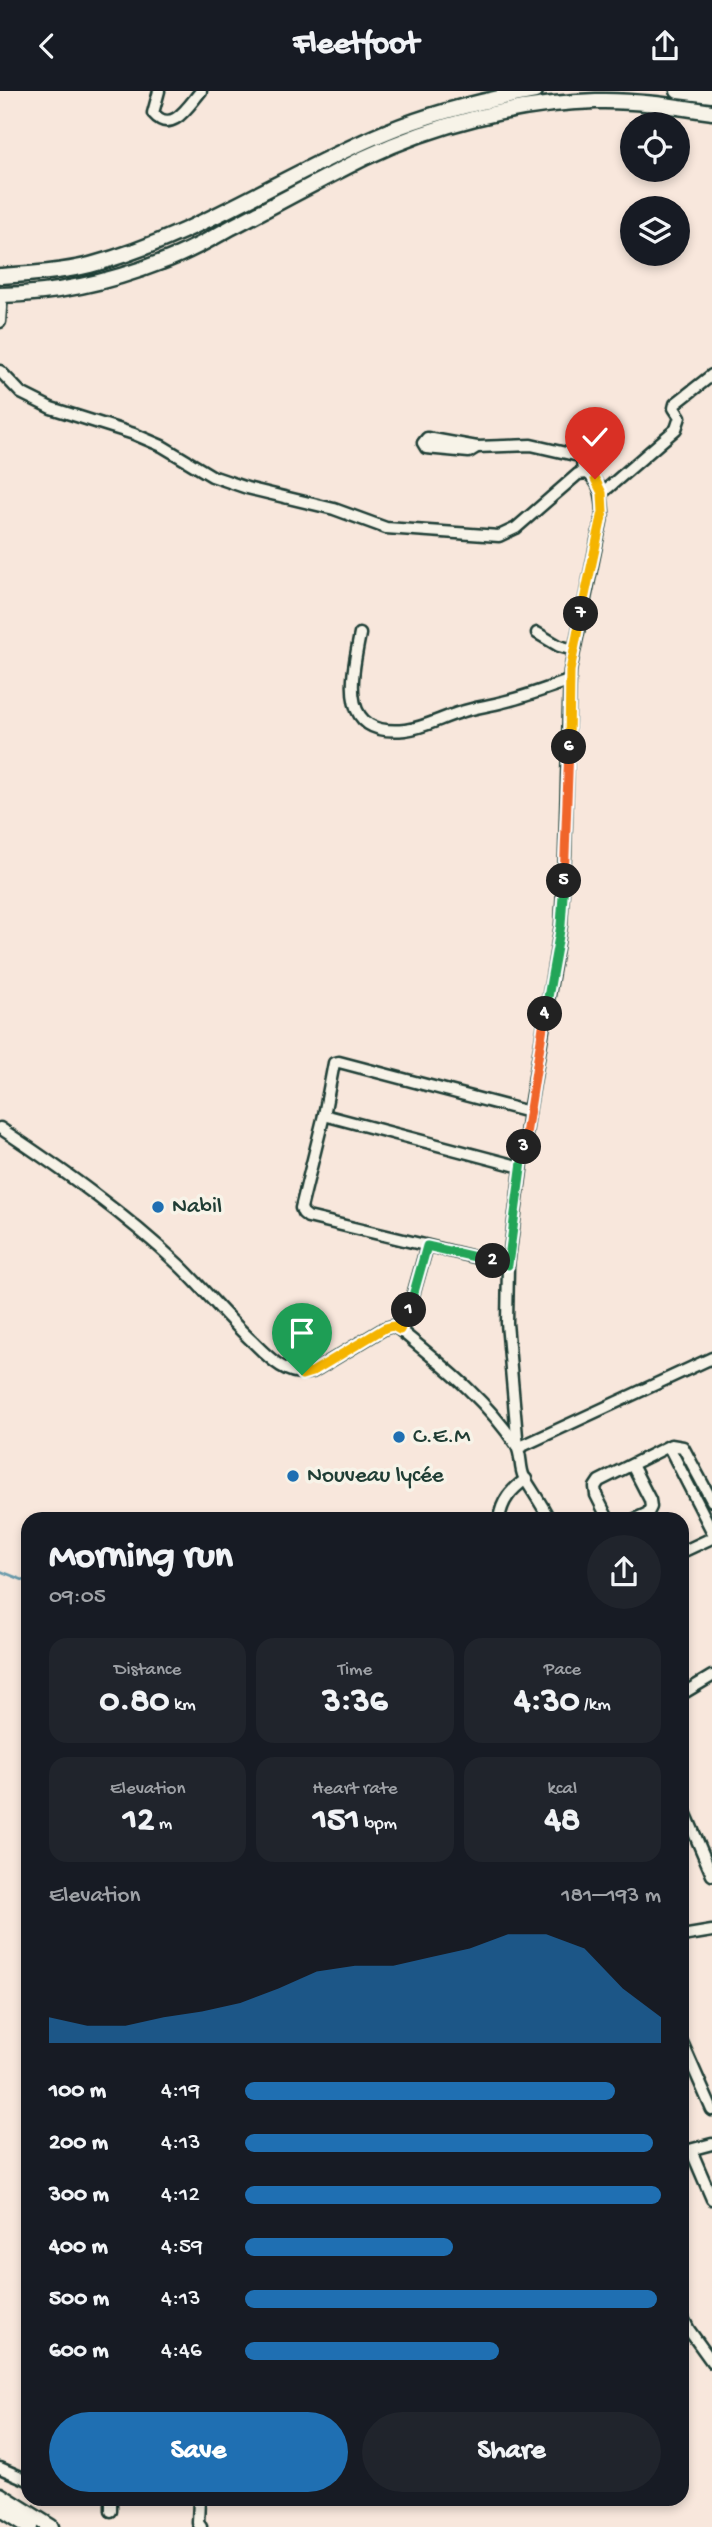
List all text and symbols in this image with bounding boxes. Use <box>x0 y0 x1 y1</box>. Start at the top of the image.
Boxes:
icon: back <box>28 27 66 65</box>
text: Fleetfoot <box>293 27 419 65</box>
icon: share <box>646 27 684 65</box>
map controls <box>620 112 690 266</box>
button: locate <box>620 112 690 182</box>
button: layers <box>620 196 690 266</box>
pin <box>565 407 625 479</box>
icon: check <box>576 418 614 456</box>
pin: 7 <box>564 596 598 631</box>
text: 7 <box>576 602 585 625</box>
pin: 6 <box>552 729 586 765</box>
text: 6 <box>564 735 573 758</box>
pin: 5 <box>546 863 582 899</box>
text: 5 <box>559 869 569 892</box>
pin: 4 <box>528 997 562 1031</box>
text: 4 <box>540 1002 549 1025</box>
pin: 3 <box>506 1129 542 1165</box>
text: 3 <box>519 1135 528 1158</box>
place label: Nabil <box>172 1194 222 1221</box>
marker: Nabil <box>150 1199 166 1215</box>
pin: 2 <box>476 1243 510 1279</box>
text: 2 <box>488 1249 497 1272</box>
pin: 1 <box>392 1293 426 1327</box>
text: 1 <box>405 1298 412 1321</box>
pin <box>272 1303 332 1375</box>
icon: arrive <box>283 1314 321 1352</box>
place label: C.E.M <box>413 1424 471 1451</box>
marker: C.E.M <box>391 1429 407 1445</box>
place label: Nouveau lycée <box>307 1463 445 1490</box>
marker: Nouveau lycée <box>285 1468 301 1484</box>
button: share <box>587 1535 661 1609</box>
text: Morning run <box>49 1536 233 1580</box>
text: 09:05 <box>49 1584 106 1611</box>
text: Distance <box>114 1659 181 1682</box>
text: Time <box>338 1659 372 1682</box>
text: Pace <box>544 1659 581 1682</box>
text: 0.80 <box>99 1682 169 1723</box>
text: 3:36 <box>322 1682 388 1723</box>
text: 4:30 <box>514 1682 580 1723</box>
text: km <box>169 1694 196 1717</box>
text: /km <box>580 1694 611 1717</box>
text: Elevation <box>110 1778 185 1801</box>
text: Heart rate <box>312 1778 398 1801</box>
text: kcal <box>547 1778 577 1801</box>
text: 12 <box>123 1801 154 1842</box>
text: 151 <box>313 1801 360 1842</box>
text: 48 <box>544 1801 580 1842</box>
text: m <box>154 1813 172 1836</box>
text: bpm <box>360 1813 397 1836</box>
text: Elevation <box>49 1883 140 1910</box>
text: 181–193 m <box>561 1883 661 1910</box>
text: 100 m <box>49 2078 106 2105</box>
text: 4:19 <box>161 2078 200 2105</box>
text: 200 m <box>49 2130 108 2157</box>
text: 4:13 <box>161 2130 200 2157</box>
text: 300 m <box>49 2182 109 2209</box>
text: 4:12 <box>161 2182 200 2209</box>
text: 400 m <box>49 2234 108 2261</box>
text: 4:59 <box>161 2234 203 2261</box>
text: 500 m <box>49 2286 109 2313</box>
text: 4:13 <box>161 2286 200 2313</box>
text: 600 m <box>49 2338 109 2365</box>
text: 4:46 <box>161 2338 202 2365</box>
button: Save <box>49 2412 348 2492</box>
button: Share <box>362 2412 661 2492</box>

